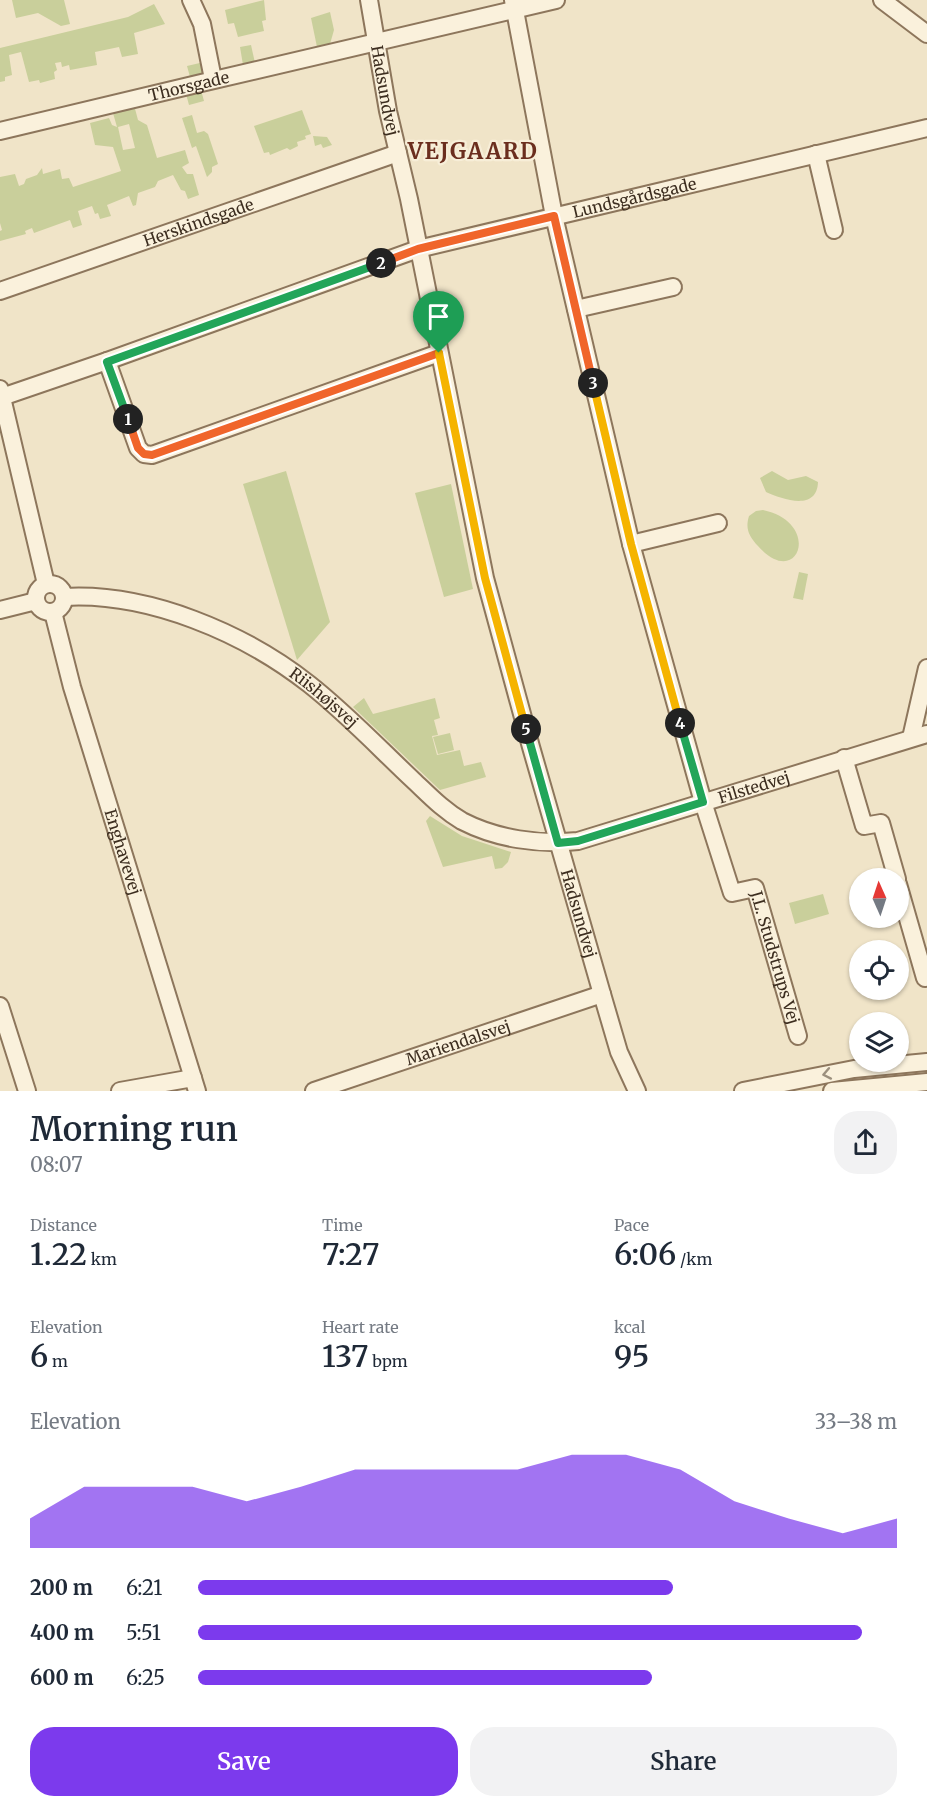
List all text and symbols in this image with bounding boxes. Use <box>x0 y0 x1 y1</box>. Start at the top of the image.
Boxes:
street label: Hadsundvej <box>367 44 404 138</box>
street label: Thorsgade <box>146 67 231 105</box>
district label: VEJGAARD <box>407 137 538 165</box>
street label: Lundsgårdsgade <box>571 173 698 222</box>
street label: Herskindsgade <box>141 194 256 251</box>
pin: 2 <box>366 248 396 278</box>
text: 2 <box>376 253 386 273</box>
pin <box>413 291 464 353</box>
icon: arrive <box>422 300 455 333</box>
pin: 3 <box>578 368 608 398</box>
text: 3 <box>588 373 598 393</box>
pin: 1 <box>113 404 143 434</box>
text: 1 <box>124 409 132 429</box>
street label: Riishøjsvej <box>286 663 362 732</box>
pin: 4 <box>665 708 695 738</box>
text: 4 <box>675 713 685 733</box>
pin: 5 <box>511 714 541 744</box>
text: 5 <box>521 719 531 739</box>
street label: Filstedvej <box>716 767 792 807</box>
street label: Enghavevej <box>100 807 146 897</box>
street label: Hadsundvej <box>557 867 601 960</box>
north arrow <box>849 868 909 928</box>
map controls <box>849 868 909 1072</box>
street label: J.L. Studstrups Vej <box>746 888 804 1026</box>
button: locate <box>849 940 909 1000</box>
button: layers <box>849 1012 909 1072</box>
street label: Mariendalsvej <box>403 1016 513 1069</box>
one-way arrow <box>823 1067 833 1080</box>
text: Morning run <box>30 1109 238 1150</box>
button: share <box>834 1111 897 1174</box>
text: 08:07 <box>30 1152 83 1177</box>
text: Distance <box>30 1215 97 1235</box>
text: Time <box>322 1215 363 1235</box>
text: Pace <box>614 1215 649 1235</box>
text: 1.22 <box>30 1235 87 1273</box>
text: 7:27 <box>322 1235 379 1273</box>
text: 6:06 <box>614 1235 676 1273</box>
text: km <box>87 1249 117 1269</box>
text: /km <box>676 1249 712 1269</box>
text: Elevation <box>30 1317 103 1337</box>
text: Heart rate <box>322 1317 399 1337</box>
text: kcal <box>614 1317 645 1337</box>
text: 6 <box>30 1337 48 1375</box>
text: 137 <box>322 1337 368 1375</box>
text: 95 <box>614 1337 649 1375</box>
text: m <box>48 1351 68 1371</box>
text: bpm <box>368 1351 408 1371</box>
text: Elevation <box>30 1409 121 1434</box>
text: 33–38 m <box>815 1409 897 1434</box>
text: 200 m <box>30 1575 93 1600</box>
text: 6:21 <box>126 1575 162 1600</box>
text: 400 m <box>30 1620 94 1645</box>
text: 5:51 <box>126 1620 161 1645</box>
text: 600 m <box>30 1665 94 1690</box>
text: 6:25 <box>126 1665 165 1690</box>
button: Save <box>30 1727 458 1796</box>
button: Share <box>470 1727 897 1796</box>

